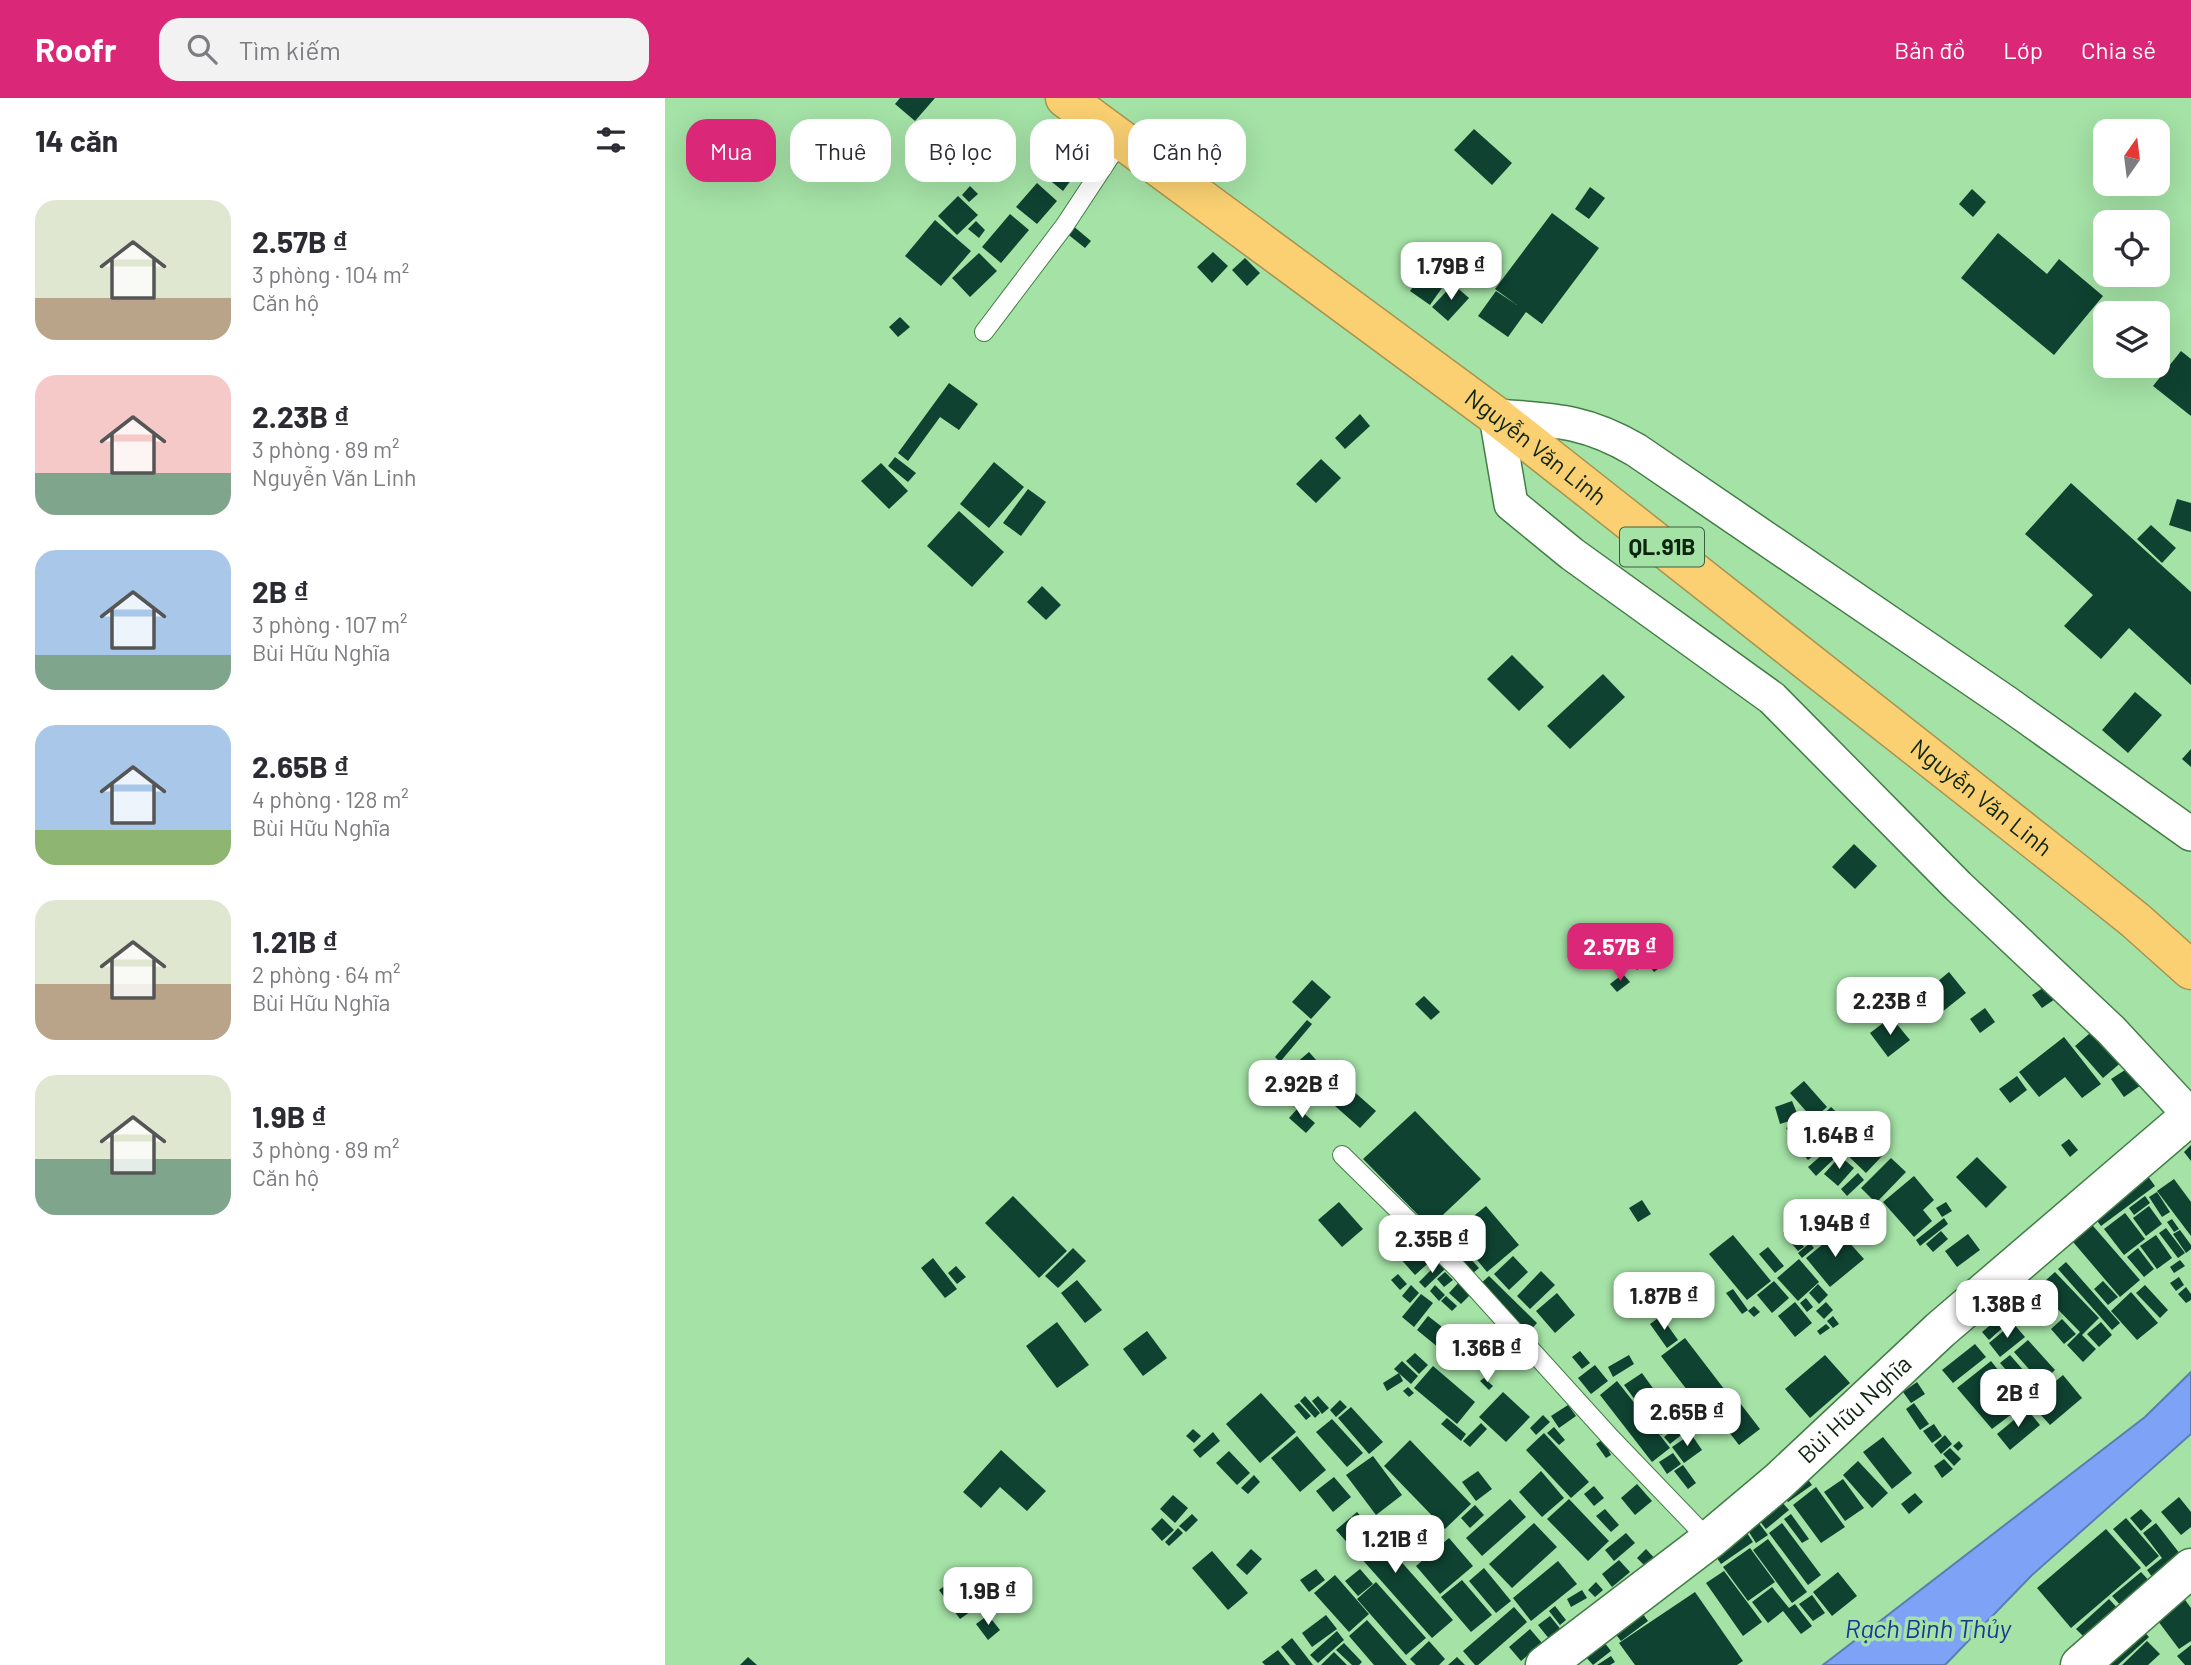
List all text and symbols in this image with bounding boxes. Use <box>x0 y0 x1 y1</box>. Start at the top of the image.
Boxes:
search box <box>159 18 649 81</box>
text: Roofr <box>35 29 117 69</box>
icon: search <box>183 30 221 68</box>
text: Tìm kiếm <box>239 34 341 65</box>
text: Bản đồ <box>1894 35 1965 64</box>
text: Lớp <box>2003 35 2043 64</box>
text: Chia sẻ <box>2081 35 2156 64</box>
chip: Mua <box>686 119 776 182</box>
chip: Thuê <box>790 119 891 182</box>
chip: Bộ lọc <box>905 119 1016 182</box>
chip: Mới <box>1030 119 1114 182</box>
chip: Căn hộ <box>1128 119 1246 182</box>
north arrow <box>2093 119 2170 196</box>
map controls <box>2093 119 2170 378</box>
icon: filters <box>592 121 630 159</box>
text: 14 căn <box>35 122 118 158</box>
button: locate <box>2093 210 2170 287</box>
text: 2.57B ₫ <box>252 223 348 259</box>
icon: home <box>91 228 175 312</box>
pin: 1.79B ₫ <box>1386 242 1516 302</box>
text: 1.79B ₫ <box>1417 251 1485 279</box>
text: 3 phòng · 104 m² <box>252 260 409 288</box>
text: Căn hộ <box>252 288 319 316</box>
button: layers <box>2093 301 2170 378</box>
street label: Nguyễn Văn Linh <box>1460 382 1613 511</box>
text: 2.23B ₫ <box>252 398 349 434</box>
icon: home <box>91 403 175 487</box>
text: 3 phòng · 89 m² <box>252 435 400 463</box>
text: Nguyễn Văn Linh <box>252 463 417 491</box>
road number: QL.91B <box>1620 528 1704 566</box>
text: 2B ₫ <box>252 573 309 609</box>
icon: home <box>91 578 175 662</box>
text: 3 phòng · 107 m² <box>252 610 407 638</box>
text: Bùi Hữu Nghĩa <box>252 638 390 666</box>
street label: Nguyễn Văn Linh <box>1906 732 2058 861</box>
text: 2.65B ₫ <box>252 748 349 784</box>
icon: home <box>91 753 175 837</box>
text: 4 phòng · 128 m² <box>252 785 409 813</box>
text: Bùi Hữu Nghĩa <box>252 813 390 841</box>
text: 1.21B ₫ <box>252 923 338 959</box>
pin: 2.57B ₫ <box>1555 924 1685 983</box>
icon: home <box>91 928 175 1012</box>
text: 2.57B ₫ <box>1583 932 1657 960</box>
text: 2 phòng · 64 m² <box>252 960 401 988</box>
pin: 2.23B ₫ <box>1825 978 1955 1037</box>
text: 2.23B ₫ <box>1853 986 1927 1014</box>
text: Bùi Hữu Nghĩa <box>252 988 390 1016</box>
pin: 2.92B ₫ <box>1237 1060 1367 1120</box>
text: 2.92B ₫ <box>1265 1069 1339 1097</box>
text: 1.9B ₫ <box>252 1098 327 1134</box>
icon: home <box>91 1103 175 1187</box>
pin: 1.64B ₫ <box>1774 1112 1904 1171</box>
text: 1.64B ₫ <box>1803 1120 1875 1148</box>
text: 3 phòng · 89 m² <box>252 1135 400 1163</box>
text: Căn hộ <box>252 1163 319 1191</box>
pin: 1.94B ₫ <box>1770 1200 1900 1259</box>
text: 1.94B ₫ <box>1799 1208 1871 1236</box>
pin: 2.35B ₫ <box>1367 1216 1497 1275</box>
text: 2.35B ₫ <box>1395 1224 1469 1252</box>
pin: 1.87B ₫ <box>1599 1272 1729 1332</box>
pin: 1.38B ₫ <box>1942 1280 2072 1340</box>
text: 1.87B ₫ <box>1630 1281 1698 1309</box>
text: 1.38B ₫ <box>1972 1289 2042 1317</box>
pin: 1.36B ₫ <box>1422 1324 1552 1384</box>
text: 1.36B ₫ <box>1452 1333 1522 1361</box>
street label: Bùi Hữu Nghĩa <box>1791 1349 1917 1469</box>
pin: 2B ₫ <box>1977 1370 2059 1429</box>
text: 2B ₫ <box>1996 1378 2040 1406</box>
pin: 2.65B ₫ <box>1622 1388 1752 1448</box>
text: 2.65B ₫ <box>1650 1397 1724 1425</box>
pin: 1.21B ₫ <box>1330 1516 1460 1575</box>
text: 1.21B ₫ <box>1362 1524 1428 1552</box>
pin: 1.9B ₫ <box>931 1568 1045 1627</box>
text: 1.9B ₫ <box>959 1576 1017 1604</box>
water label: Rạch Bình Thủy <box>1845 1612 2013 1643</box>

